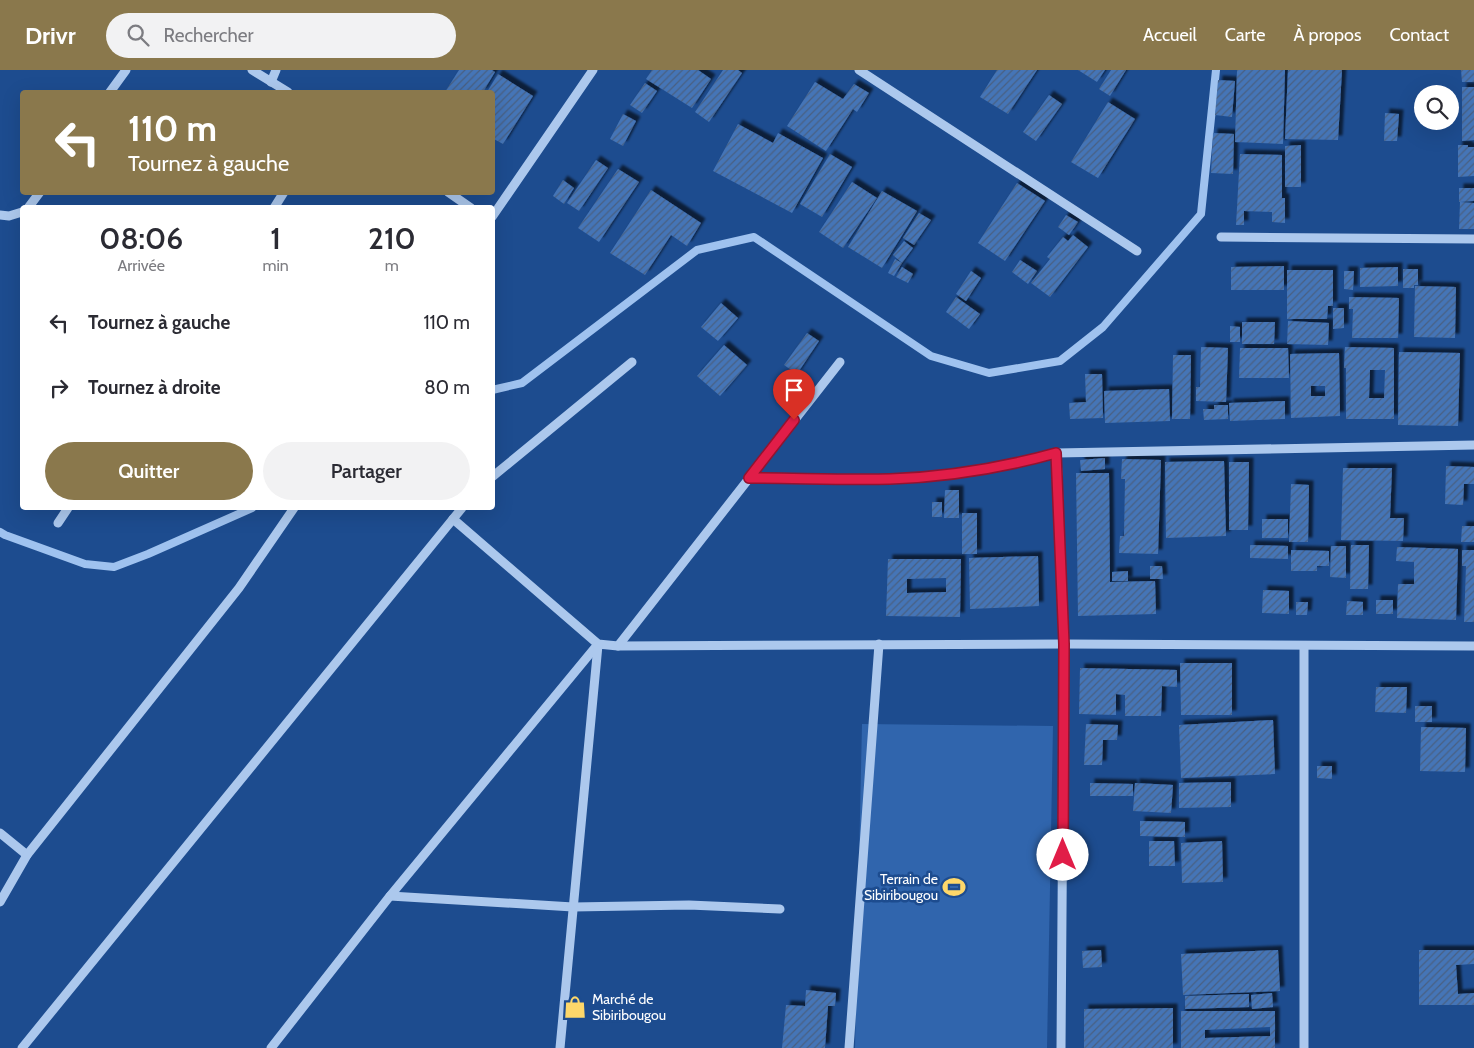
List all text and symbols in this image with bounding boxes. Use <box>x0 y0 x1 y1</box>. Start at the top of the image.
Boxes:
search box <box>106 13 456 58</box>
text: Drivr <box>25 21 76 50</box>
icon: search <box>124 21 152 49</box>
text: Rechercher <box>164 24 253 47</box>
text: Accueil <box>1143 24 1197 46</box>
text: Carte <box>1225 24 1265 46</box>
text: À propos <box>1293 24 1361 46</box>
text: Contact <box>1389 24 1449 46</box>
map controls <box>1414 85 1459 130</box>
button: search <box>1414 85 1459 130</box>
text: 110 m <box>128 107 217 150</box>
icon: left <box>45 110 110 175</box>
text: Tournez à gauche <box>128 150 289 177</box>
text: 08:06 <box>99 220 183 257</box>
text: 1 <box>270 220 281 257</box>
text: 210 <box>368 220 416 257</box>
text: Arrivée <box>117 256 165 275</box>
text: min <box>262 256 289 275</box>
text: m <box>385 256 399 275</box>
icon: left <box>45 309 73 337</box>
text: Tournez à gauche <box>88 311 230 334</box>
text: 110 m <box>423 311 470 334</box>
pin <box>773 369 815 420</box>
icon: right <box>45 374 73 402</box>
text: Tournez à droite <box>88 376 221 399</box>
text: 80 m <box>424 376 470 399</box>
icon: arrive <box>780 376 808 404</box>
button: Quitter <box>45 442 253 500</box>
button: Partager <box>263 442 470 500</box>
position arrow <box>1036 828 1088 880</box>
place label: Terrain de Sibiribougou <box>864 870 938 904</box>
sports icon: Terrain de Sibiribougou <box>941 874 967 900</box>
place label: Marché de Sibiribougou <box>592 990 666 1024</box>
shop icon: Marché de Sibiribougou <box>562 994 588 1020</box>

